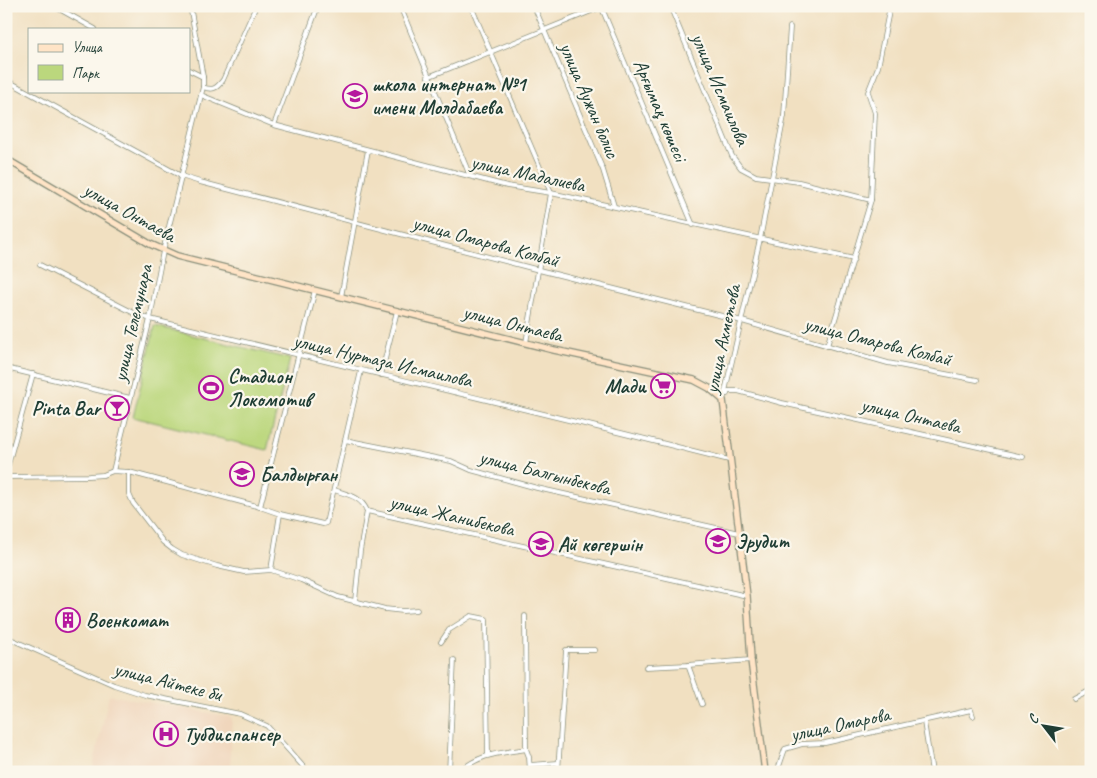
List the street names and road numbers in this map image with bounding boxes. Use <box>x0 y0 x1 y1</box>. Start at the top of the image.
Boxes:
street label: улица Исмаилова <box>685 28 756 150</box>
street label: улица Аужан болис <box>554 38 625 163</box>
street label: Арғымақ көшесі <box>628 55 694 167</box>
street label: улица Мадалиева <box>468 149 589 198</box>
street label: улица Онтаева <box>78 176 182 249</box>
street label: улица Омарова Колбай <box>409 210 563 273</box>
street label: улица Телемунара <box>107 260 159 385</box>
street label: улица Ахметова <box>699 281 747 397</box>
street label: улица Онтаева <box>460 299 567 348</box>
street label: улица Омарова Колбай <box>801 311 955 372</box>
street label: улица Нуртаза Исмаилова <box>290 328 476 393</box>
street label: улица Онтаева <box>858 392 965 439</box>
street label: улица Балгынбекова <box>476 444 615 501</box>
street label: улица Жанибекова <box>386 489 518 542</box>
street label: улица Айтеке би <box>111 656 226 707</box>
street label: улица Омарова <box>787 701 894 747</box>

